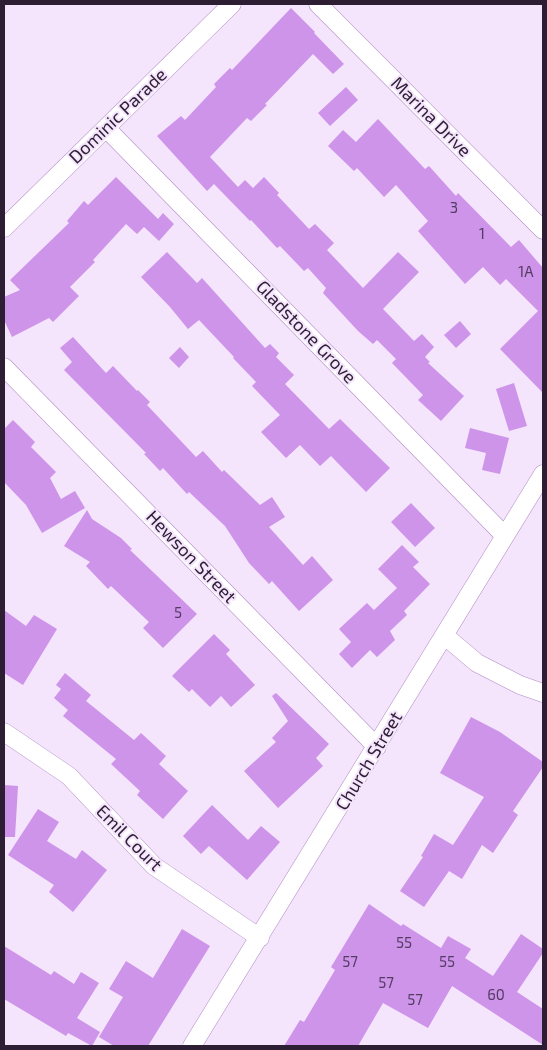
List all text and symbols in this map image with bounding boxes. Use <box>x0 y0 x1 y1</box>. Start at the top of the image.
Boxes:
street label: Dominic Parade <box>65 64 171 168</box>
street label: Marina Drive <box>386 72 476 162</box>
house number: 3 <box>450 199 458 217</box>
house number: 1 <box>479 225 485 243</box>
house number: 1A <box>518 263 534 281</box>
street label: Gladstone Grove <box>251 276 361 388</box>
street label: Hewson Street <box>141 506 241 608</box>
house number: 5 <box>174 604 182 622</box>
street label: Church Street <box>331 708 407 814</box>
street label: Emil Court <box>91 800 167 876</box>
house number: 55 <box>396 934 412 952</box>
house number: 57 <box>342 953 358 971</box>
house number: 55 <box>439 953 455 971</box>
house number: 57 <box>378 974 394 992</box>
house number: 60 <box>487 986 505 1004</box>
house number: 57 <box>407 991 423 1009</box>

